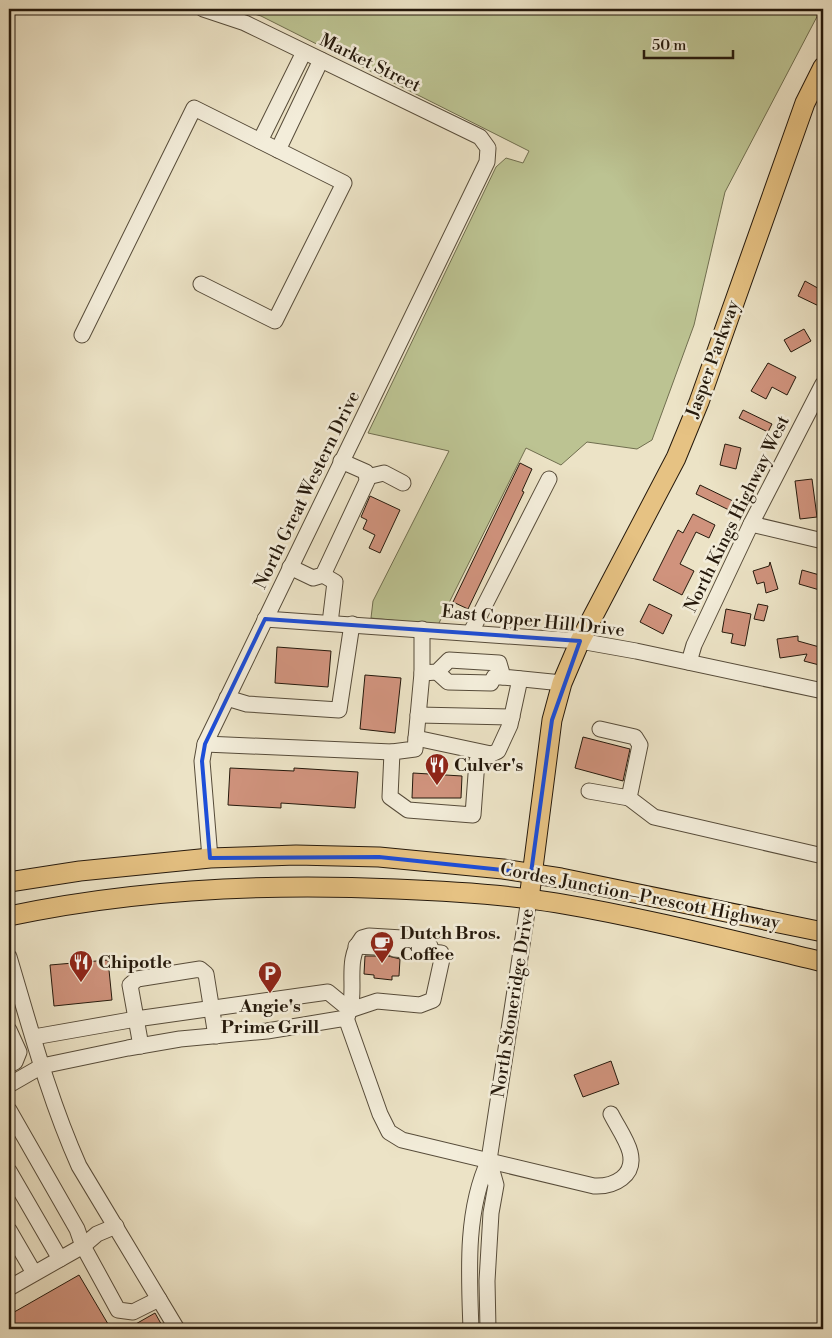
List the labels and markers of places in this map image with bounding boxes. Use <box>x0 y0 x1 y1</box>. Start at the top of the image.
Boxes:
restaurant icon: Culver's <box>424 752 450 786</box>
place label: Culver's <box>454 754 524 777</box>
place label: Dutch Bros. Coffee <box>400 922 501 966</box>
cafe icon: Dutch Bros. Coffee <box>369 930 395 964</box>
restaurant icon: Chipotle <box>68 949 94 983</box>
place label: Chipotle <box>98 951 172 974</box>
parking icon: Angie's Prime Grill <box>257 960 283 994</box>
place label: Angie's Prime Grill <box>221 995 319 1039</box>

